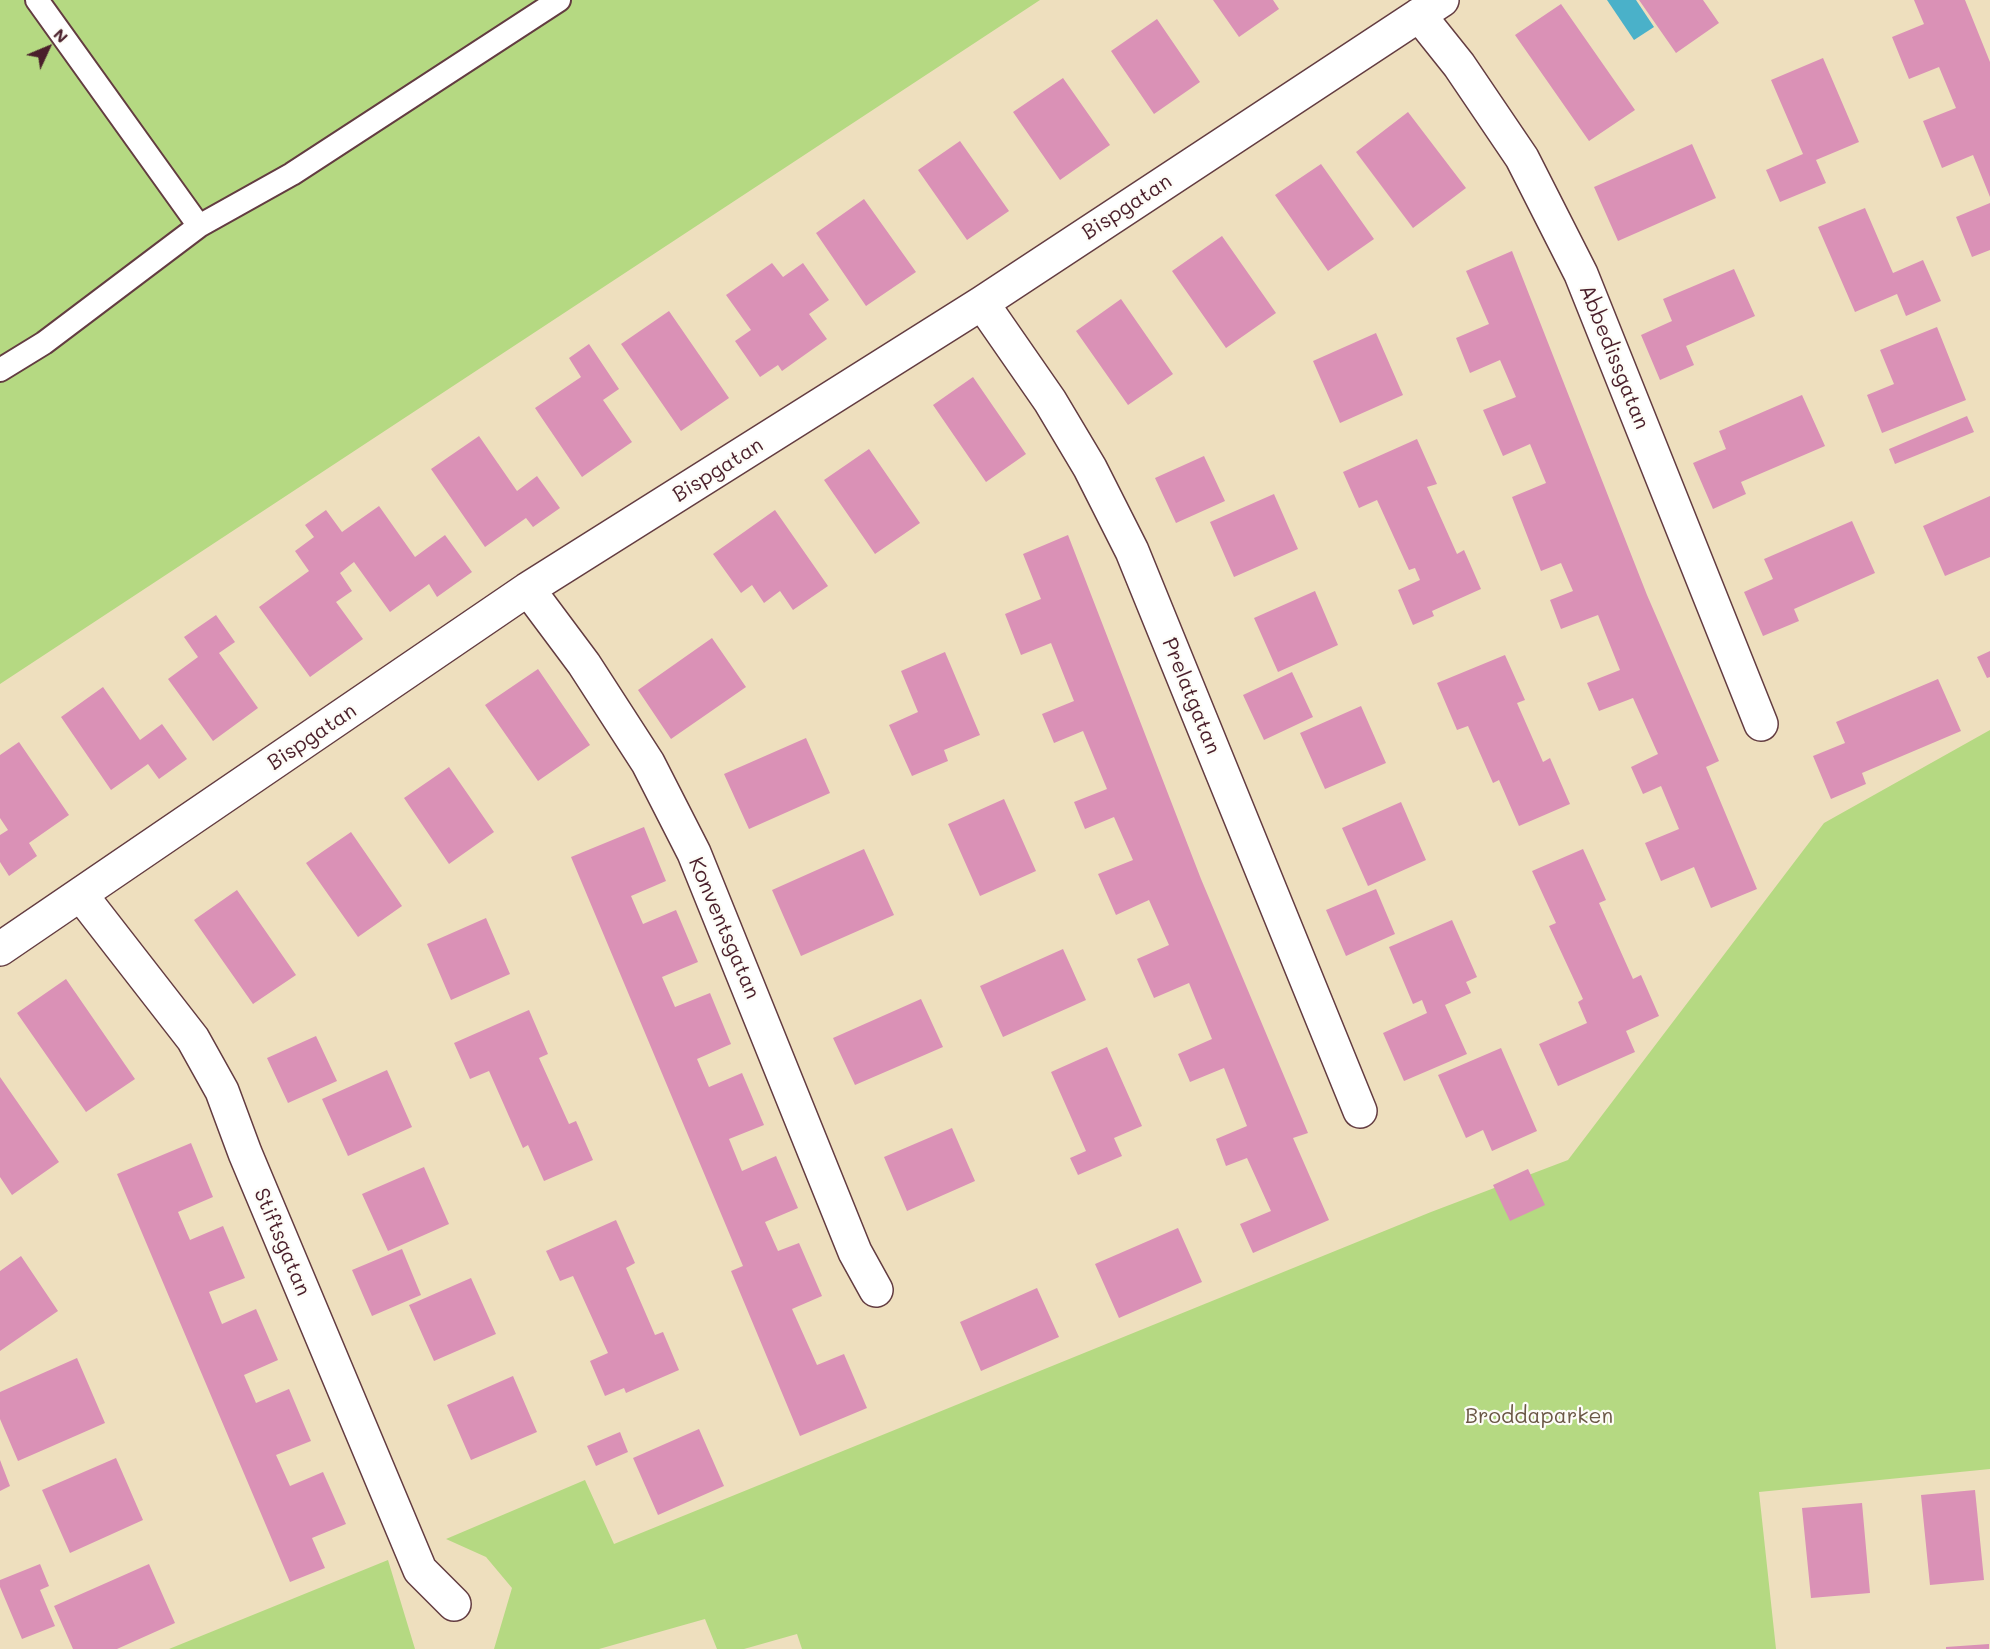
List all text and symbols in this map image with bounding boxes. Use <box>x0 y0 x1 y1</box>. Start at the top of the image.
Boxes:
north arrow <box>18 18 78 78</box>
text: N <box>50 23 73 47</box>
street label: Bispgatan <box>1077 169 1177 245</box>
street label: Abbedissgatan <box>1574 281 1654 433</box>
street label: Bispgatan <box>668 432 768 508</box>
street label: Prelatgatan <box>1156 634 1226 758</box>
street label: Bispgatan <box>263 698 361 776</box>
street label: Konventsgatan <box>683 853 765 1003</box>
street label: Stiftsgatan <box>248 1184 316 1300</box>
park label: Broddaparken <box>1465 1404 1613 1430</box>

